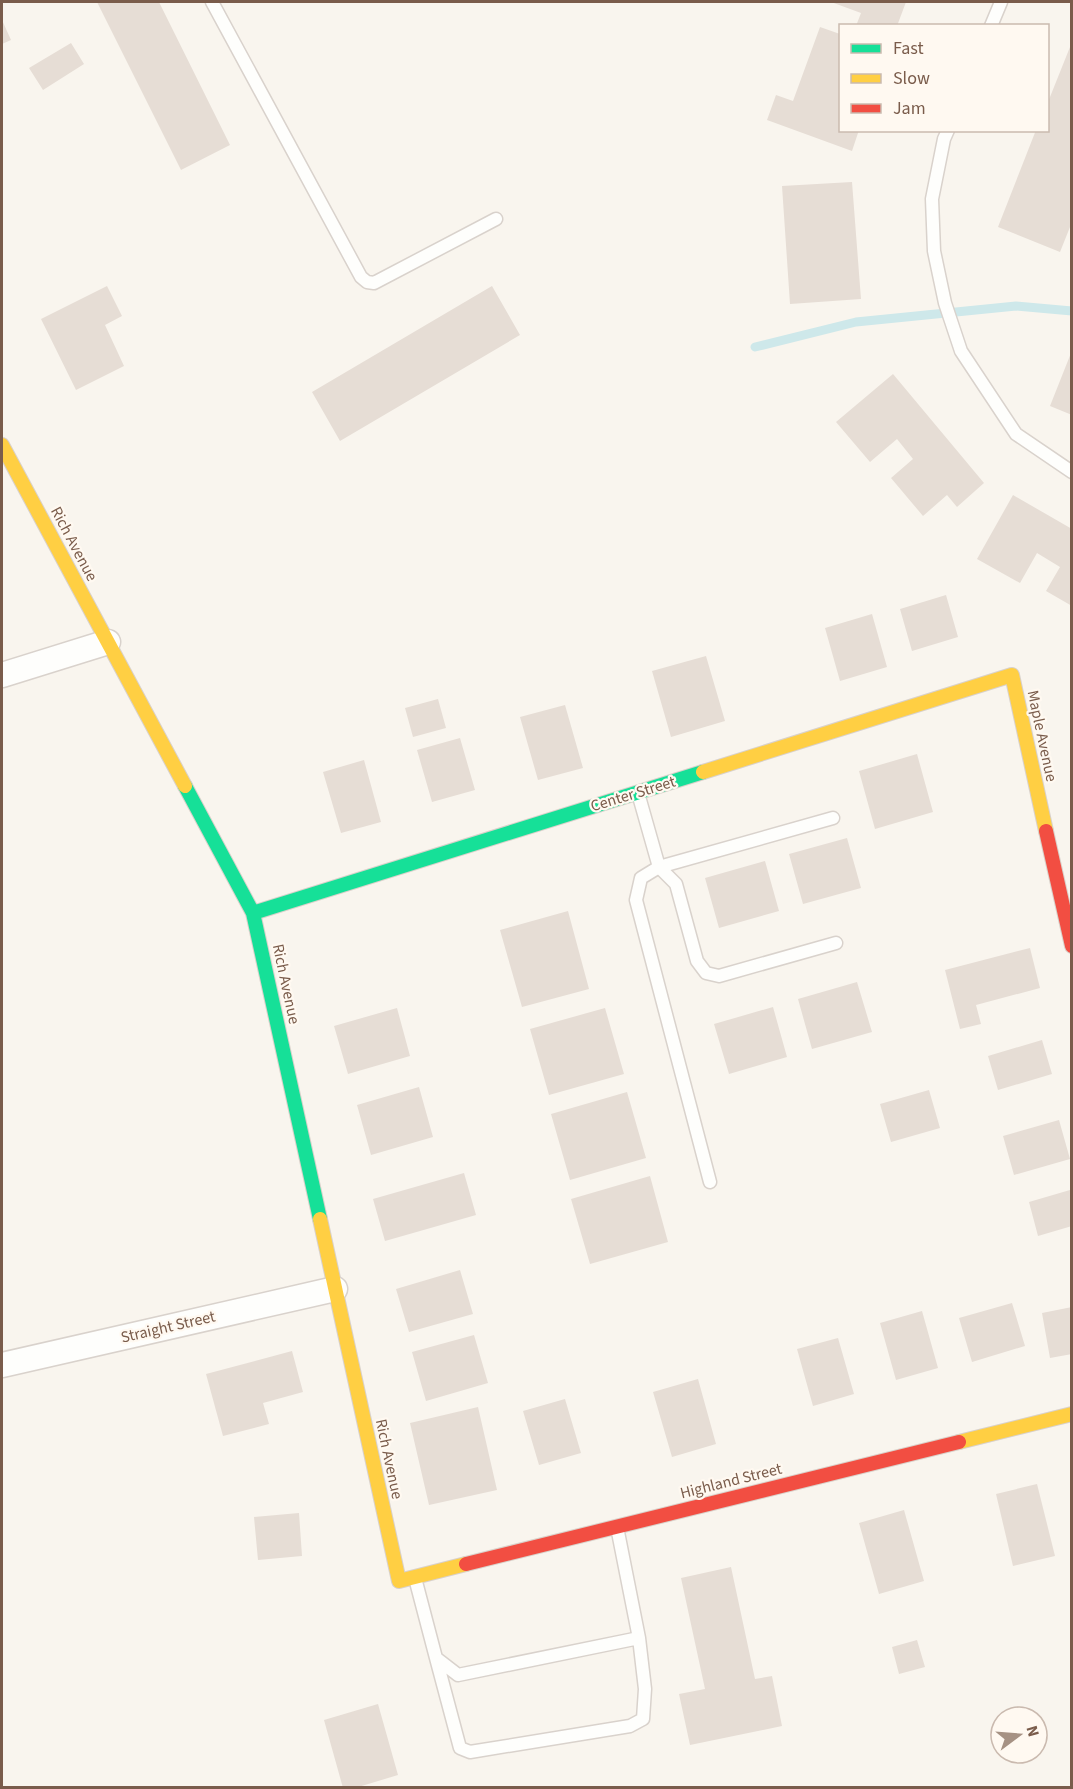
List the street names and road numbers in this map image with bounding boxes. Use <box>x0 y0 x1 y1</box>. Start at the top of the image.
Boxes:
street label: Rich Avenue <box>45 503 103 585</box>
street label: Maple Avenue <box>1022 688 1062 784</box>
street label: Center Street <box>588 770 679 817</box>
street label: Rich Avenue <box>267 942 305 1026</box>
street label: Straight Street <box>119 1305 218 1349</box>
street label: Rich Avenue <box>370 1417 408 1501</box>
street label: Highland Street <box>678 1458 785 1504</box>

